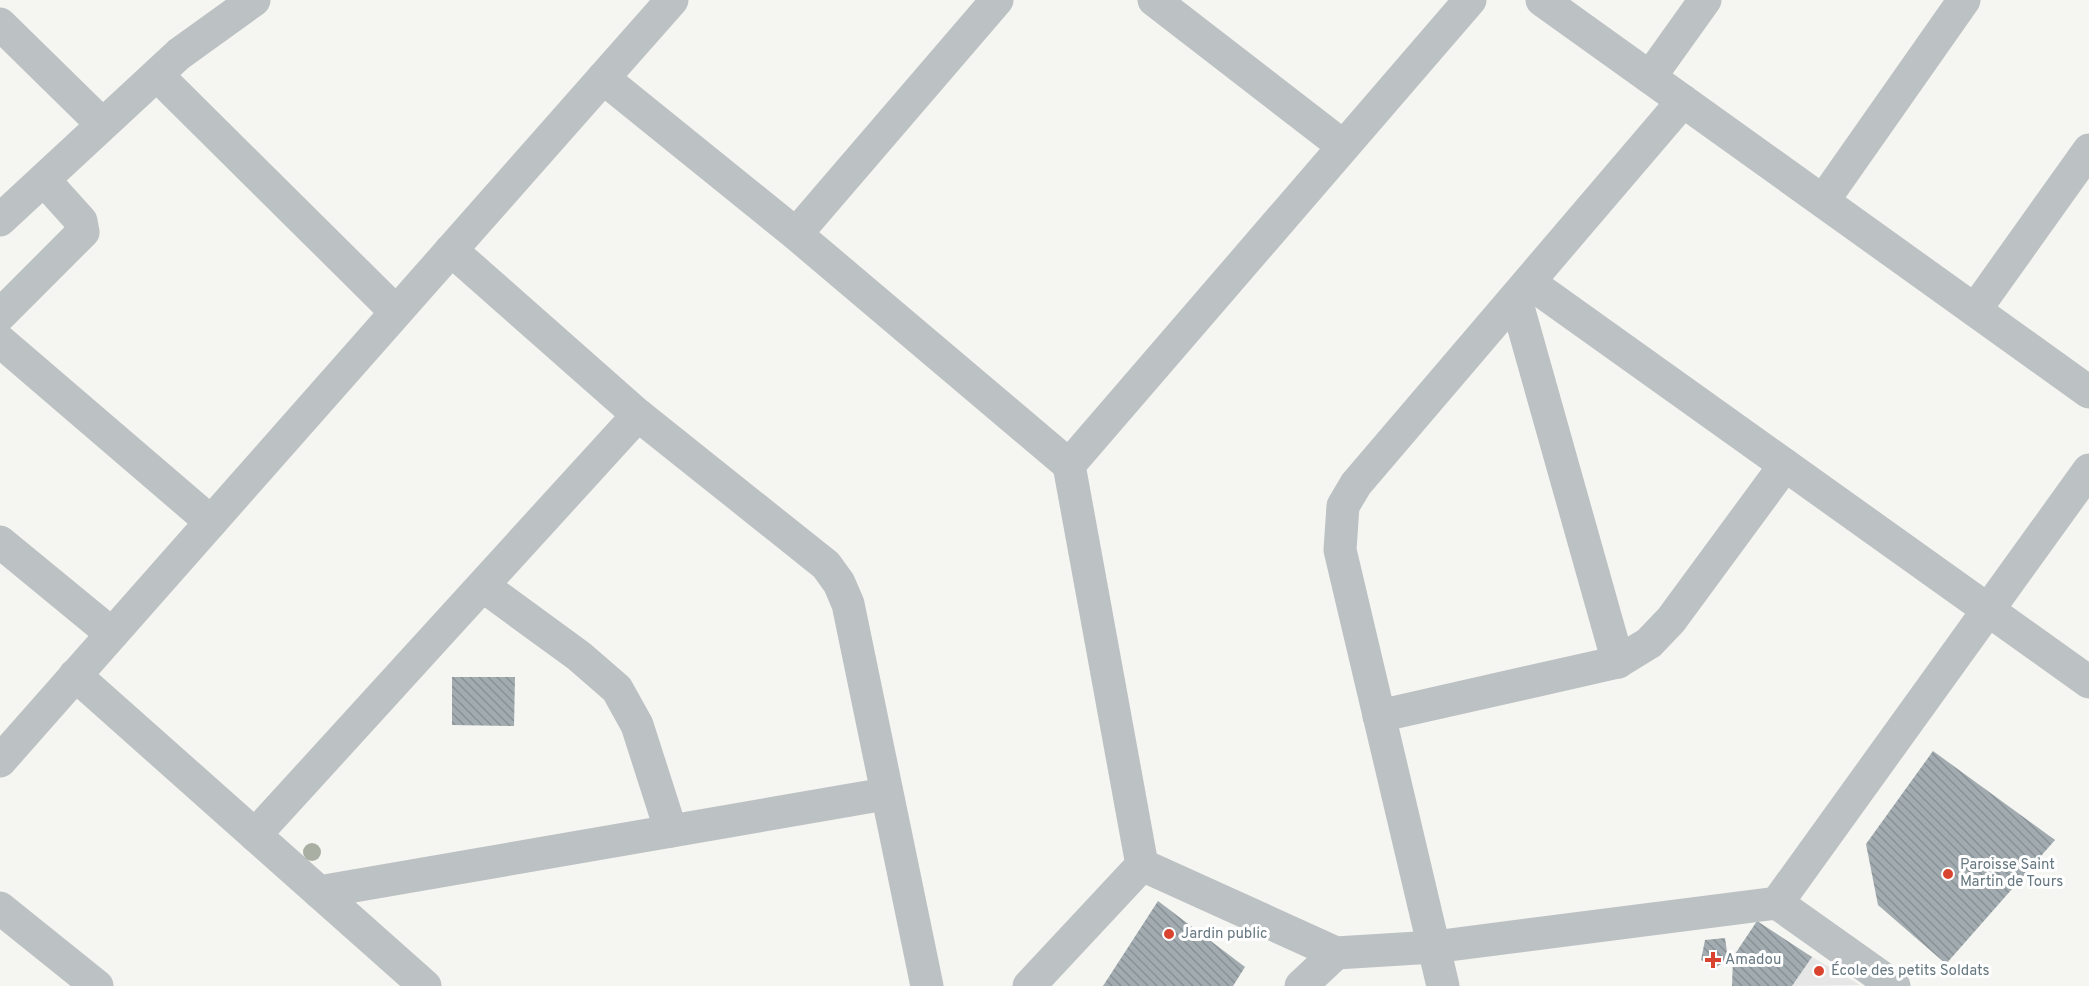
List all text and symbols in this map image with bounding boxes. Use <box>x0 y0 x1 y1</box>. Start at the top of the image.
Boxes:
place label: Paroisse Saint Martin de Tours <box>1960 856 2063 892</box>
marker: Paroisse Saint Martin de Tours <box>1941 867 1955 881</box>
place label: Jardin public <box>1181 925 1268 944</box>
marker: Jardin public <box>1162 927 1176 941</box>
place label: Amadou <box>1725 951 1781 970</box>
marker: Amadou <box>1706 953 1720 967</box>
place label: École des petits Soldats <box>1831 961 1989 981</box>
marker: École des petits Soldats <box>1812 964 1826 978</box>

